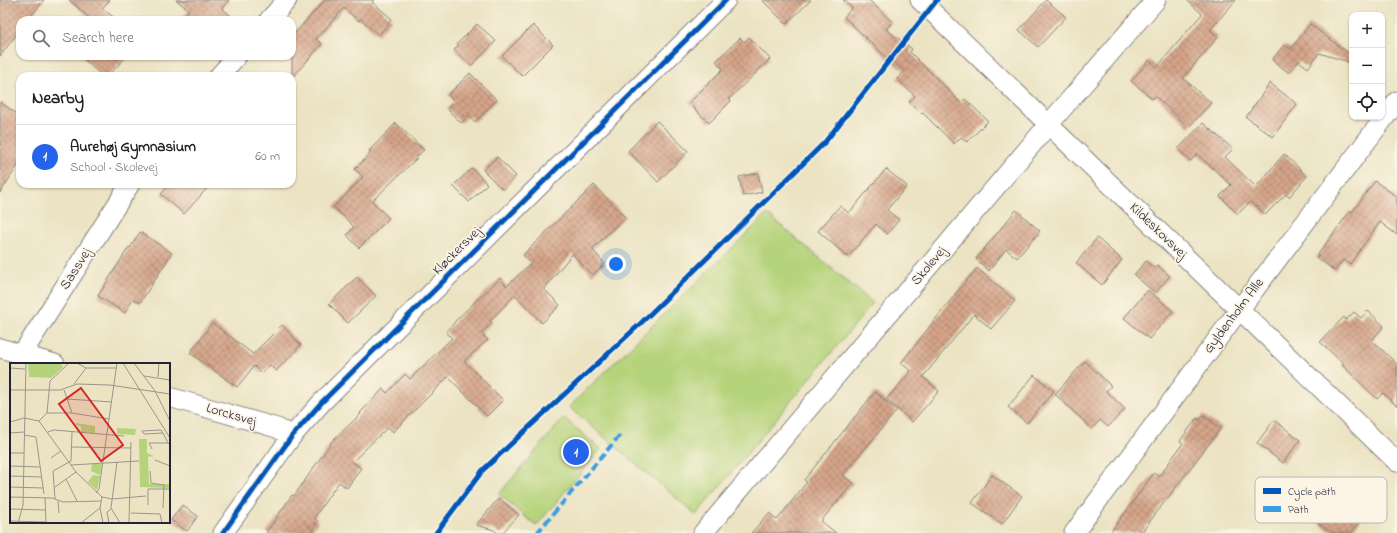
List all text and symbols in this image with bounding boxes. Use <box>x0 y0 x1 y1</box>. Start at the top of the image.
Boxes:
map controls <box>1349 12 1385 120</box>
button: + <box>1349 12 1385 48</box>
search box <box>16 16 296 60</box>
icon: search <box>30 27 52 49</box>
text: Search here <box>62 27 134 49</box>
button: − <box>1349 48 1385 84</box>
button: locate <box>1349 84 1385 120</box>
text: Nearby <box>32 86 84 111</box>
text: Aurehøj Gymnasium <box>70 136 196 158</box>
text: 1 <box>43 147 47 166</box>
text: 60 m <box>255 147 280 166</box>
text: School · Skolevej <box>70 158 157 177</box>
street label: Kildeskovsvej <box>1124 198 1193 265</box>
street label: Kløckersvej <box>428 221 487 280</box>
street label: Skolevej <box>906 241 952 290</box>
street label: Sassvej <box>55 243 98 294</box>
your location <box>606 254 626 274</box>
street label: Gyldenholm Alle <box>1199 273 1271 359</box>
inset map <box>10 363 170 523</box>
street label: Lorcksvej <box>204 398 260 432</box>
pin: 1 <box>563 437 589 467</box>
legend <box>1255 477 1387 523</box>
text: Cycle path <box>1288 484 1336 501</box>
text: Path <box>1288 502 1309 518</box>

